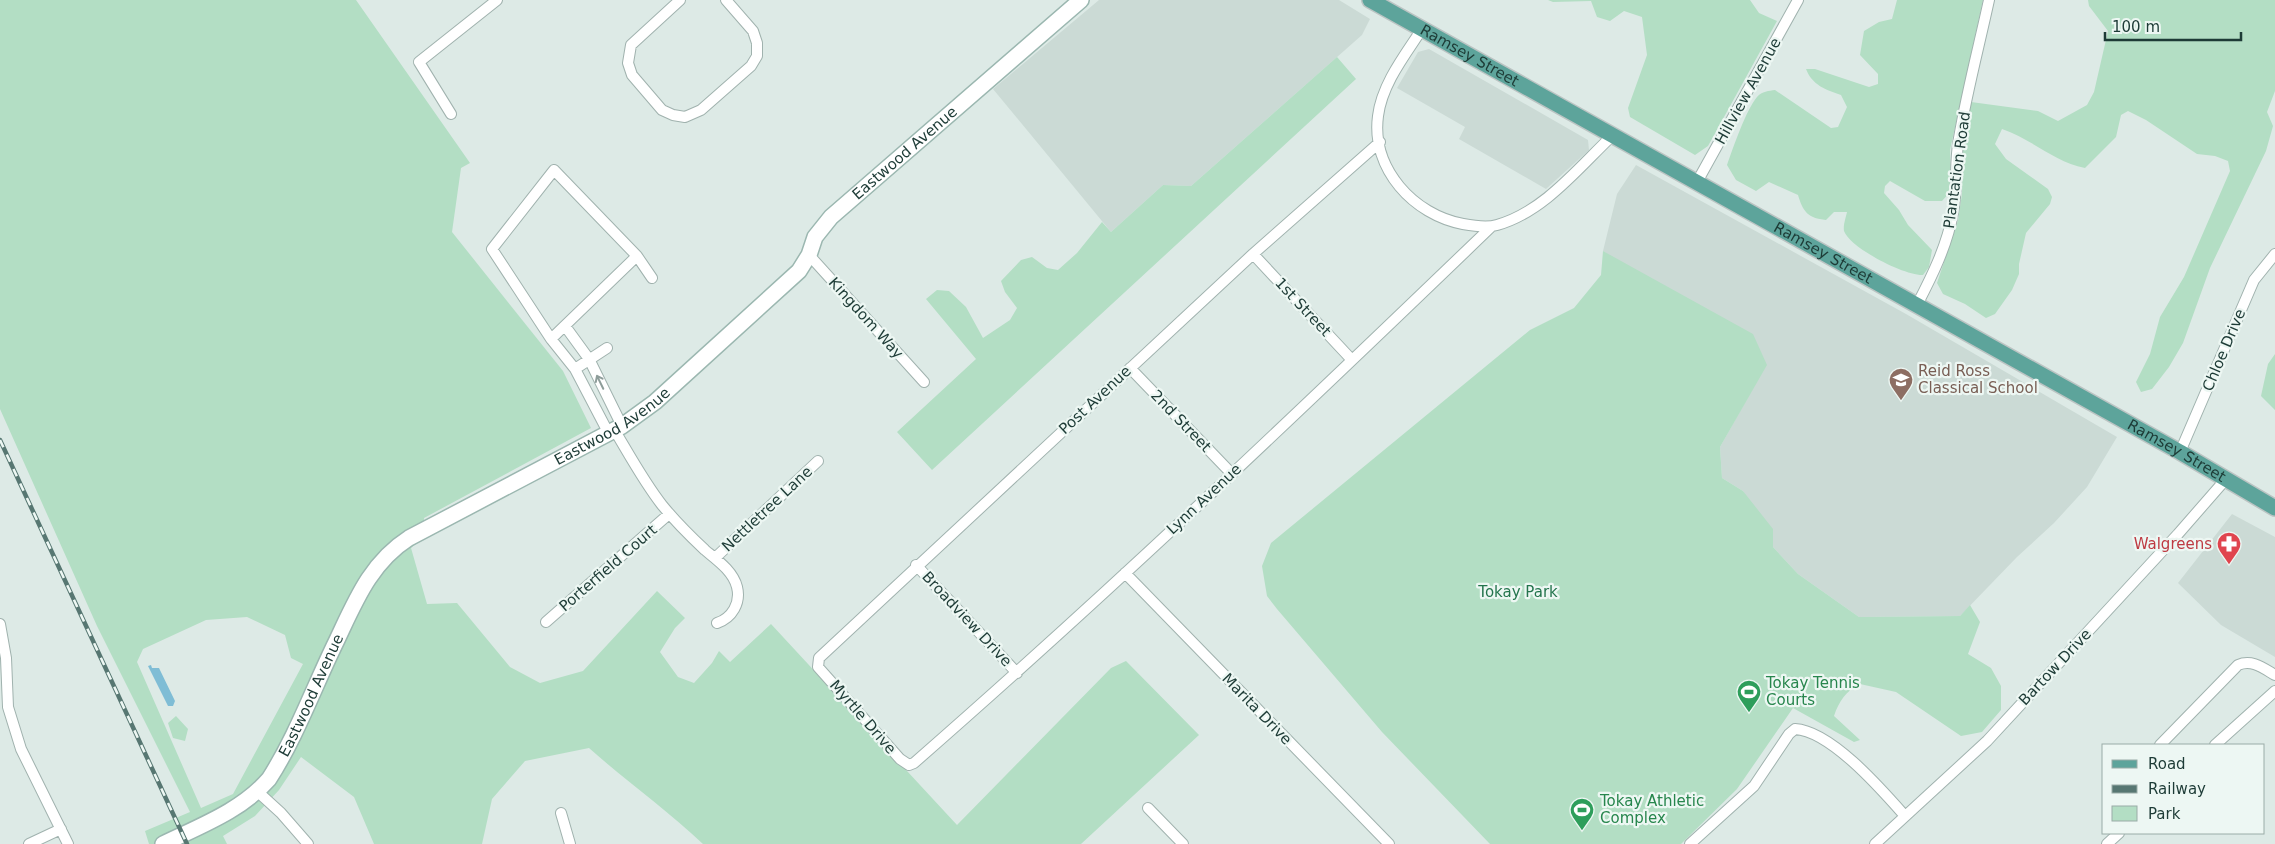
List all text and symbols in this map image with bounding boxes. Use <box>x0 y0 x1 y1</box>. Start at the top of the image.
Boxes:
scale bar <box>2105 10 2241 42</box>
text: 100 m <box>2112 18 2160 36</box>
street label: Ramsey Street <box>1417 21 1522 90</box>
street label: Hillview Avenue <box>1711 35 1785 147</box>
street label: Eastwood Avenue <box>848 103 961 204</box>
street label: Plantation Road <box>1940 110 1974 230</box>
street label: Ramsey Street <box>1771 218 1876 288</box>
street label: Kingdom Way <box>825 274 907 362</box>
street label: 1st Street <box>1271 274 1335 340</box>
street label: Chloe Drive <box>2199 306 2249 394</box>
street label: Post Avenue <box>1055 362 1135 438</box>
place label: Reid Ross Classical School <box>1918 362 2038 397</box>
school or university icon: Reid Ross Classical School <box>1888 367 1914 401</box>
one-way arrow <box>595 375 605 390</box>
street label: Eastwood Avenue <box>551 384 674 469</box>
street label: 2nd Street <box>1147 386 1215 456</box>
street label: Ramsey Street <box>2124 416 2229 486</box>
street label: Lynn Avenue <box>1163 460 1245 538</box>
street label: Nettletree Lane <box>718 463 816 555</box>
street label: Porterfield Court <box>555 521 661 615</box>
pharmacy icon: Walgreens <box>2216 531 2242 565</box>
place label: Walgreens <box>2134 535 2212 553</box>
street label: Broadview Drive <box>918 568 1016 670</box>
park label: Tokay Park <box>1477 583 1558 601</box>
street label: Bartow Drive <box>2015 625 2095 709</box>
street label: Eastwood Avenue <box>275 631 347 760</box>
street label: Marita Drive <box>1218 670 1296 748</box>
place label: Tokay Tennis Courts <box>1765 674 1860 709</box>
street label: Myrtle Drive <box>826 676 900 758</box>
sports icon: Tokay Tennis Courts <box>1736 679 1762 713</box>
legend <box>2102 744 2265 834</box>
text: Road <box>2148 755 2186 773</box>
text: Railway <box>2148 780 2206 798</box>
place label: Tokay Athletic Complex <box>1599 792 1704 827</box>
sports icon: Tokay Athletic Complex <box>1569 797 1595 831</box>
text: Park <box>2148 805 2181 823</box>

